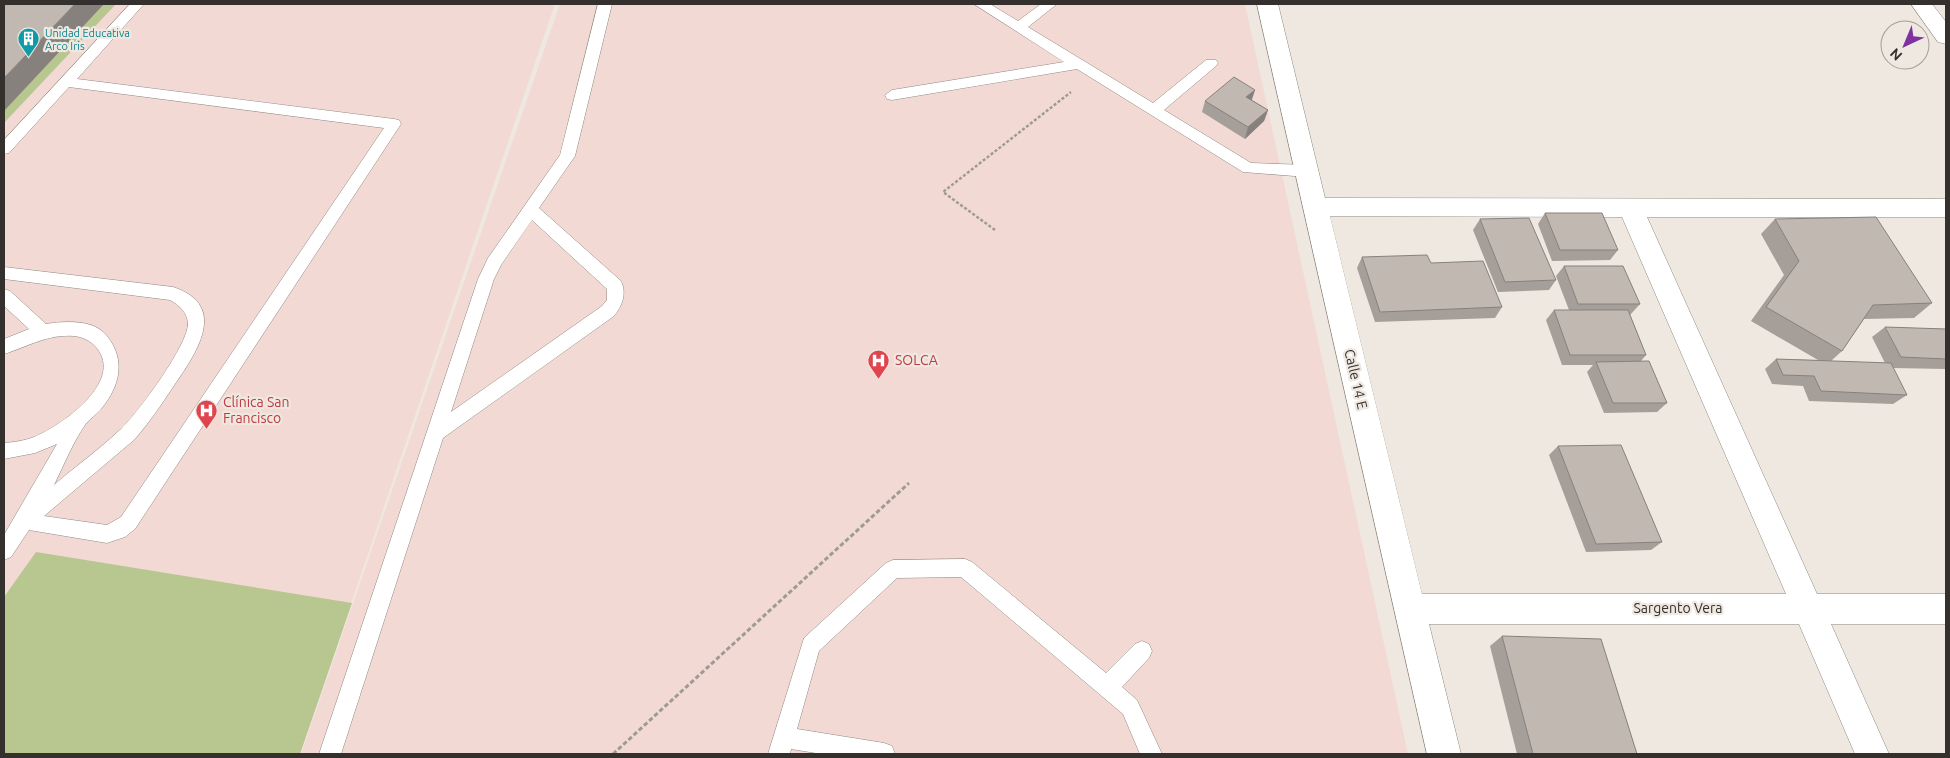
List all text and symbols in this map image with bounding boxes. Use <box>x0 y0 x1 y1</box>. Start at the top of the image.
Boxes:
north arrow <box>1880 20 1930 70</box>
building icon: Unidad Educativa Arco Iris <box>17 27 41 58</box>
place label: Unidad Educativa Arco Iris <box>45 27 130 52</box>
text: N <box>1887 45 1905 64</box>
hospital icon: SOLCA <box>867 348 891 379</box>
street label: Calle 14 E <box>1341 348 1371 411</box>
place label: SOLCA <box>895 352 938 368</box>
place label: Clínica San Francisco <box>223 394 289 426</box>
hospital icon: Clínica San Francisco <box>195 398 219 429</box>
street label: Sargento Vera <box>1633 600 1723 616</box>

